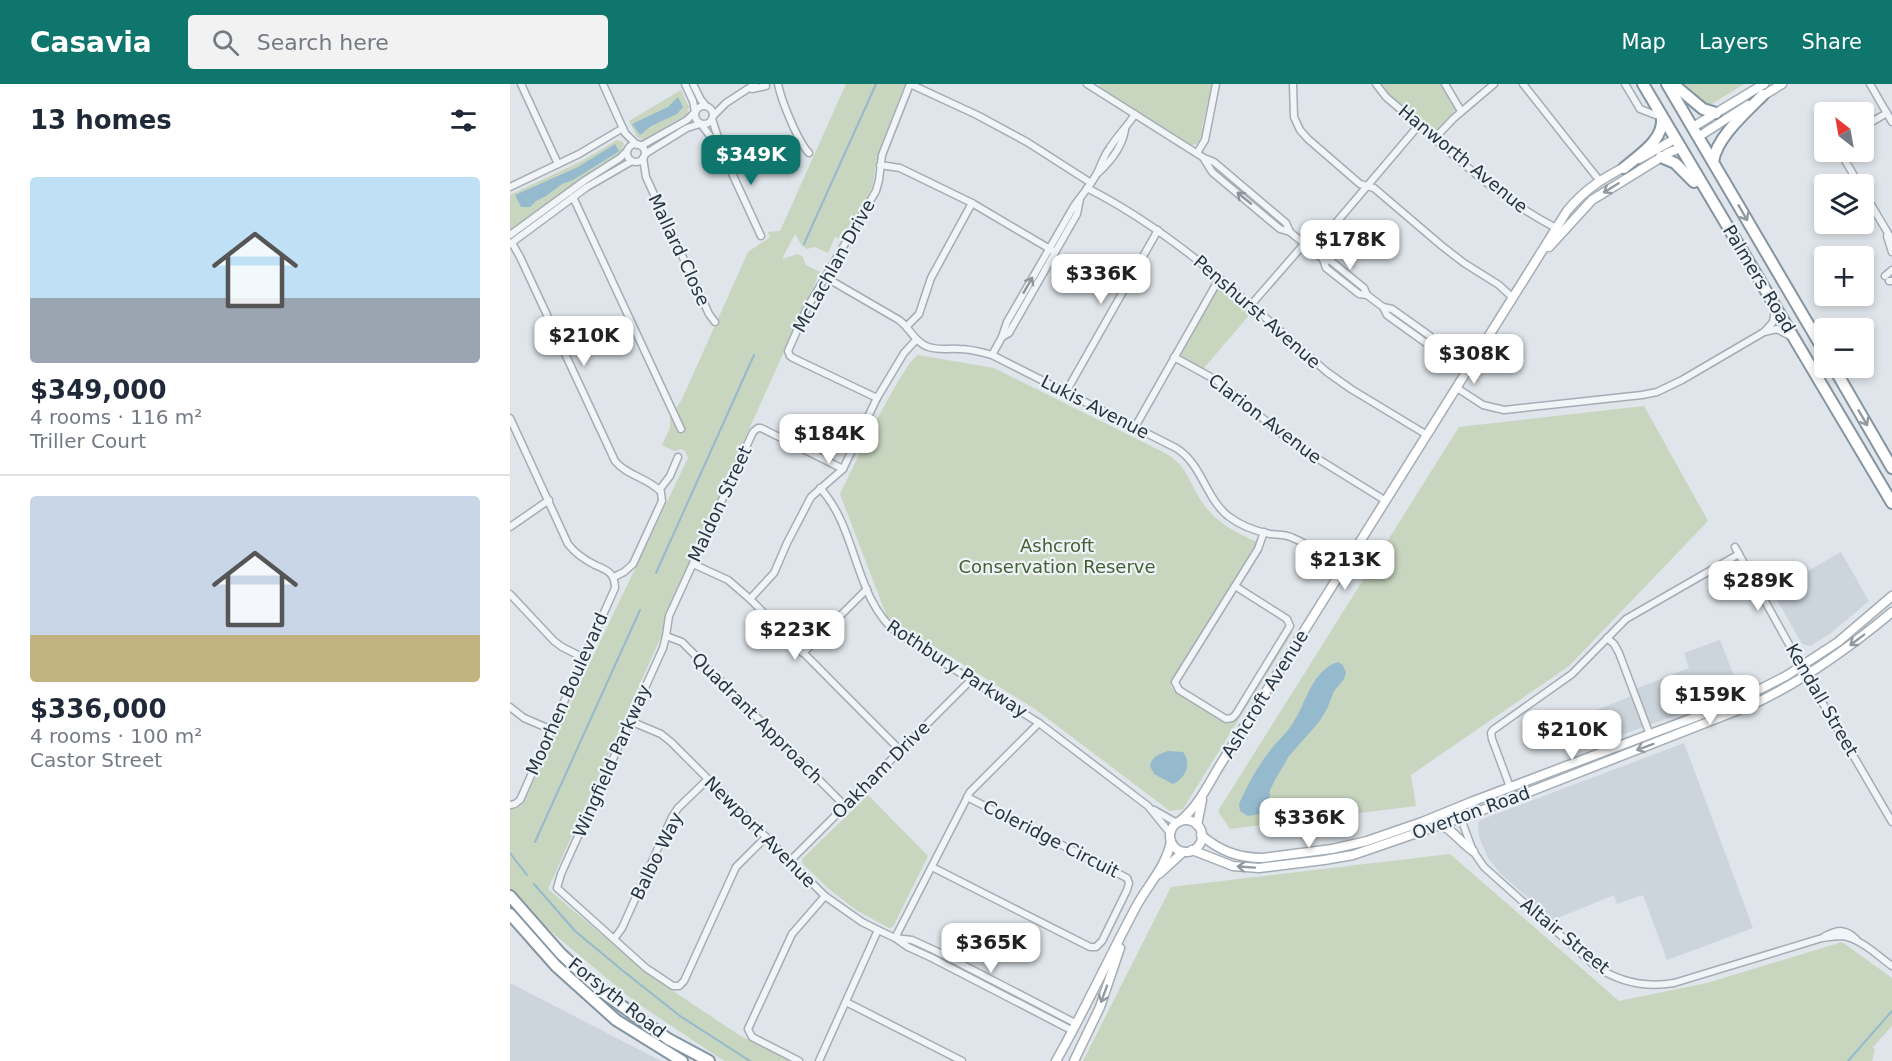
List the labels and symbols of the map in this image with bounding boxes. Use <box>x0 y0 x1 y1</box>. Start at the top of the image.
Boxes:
street label: Hanworth Avenue <box>1394 100 1532 217</box>
north arrow <box>1814 102 1874 162</box>
pin: $349K <box>709 135 793 186</box>
one-way arrow <box>1603 181 1620 194</box>
street label: Mallard Close <box>644 191 715 309</box>
one-way arrow <box>1236 192 1252 205</box>
street label: McLachlan Drive <box>788 196 879 336</box>
one-way arrow <box>1737 204 1749 221</box>
pin: $178K <box>1308 220 1392 271</box>
street label: Palmers Road <box>1719 221 1800 337</box>
street label: Penshurst Avenue <box>1190 251 1325 372</box>
pin: $336K <box>1059 254 1143 305</box>
one-way arrow <box>1022 277 1034 294</box>
pin: $210K <box>542 316 626 367</box>
pin: $308K <box>1432 334 1516 385</box>
street label: Clarion Avenue <box>1205 369 1326 468</box>
street label: Lukis Avenue <box>1038 370 1153 443</box>
one-way arrow <box>1858 408 1869 426</box>
pin: $184K <box>787 414 871 465</box>
street label: Maldon Street <box>683 442 756 565</box>
park label: Ashcroft Conservation Reserve <box>958 535 1156 577</box>
pin: $213K <box>1303 540 1387 591</box>
pin: $289K <box>1716 561 1800 612</box>
street label: Moorhen Boulevard <box>521 609 612 778</box>
pin: $223K <box>753 610 837 661</box>
street label: Rothbury Parkway <box>883 615 1032 722</box>
street label: Ashcroft Avenue <box>1217 626 1312 762</box>
one-way arrow <box>1849 633 1865 646</box>
street label: Kendall Street <box>1782 640 1863 760</box>
street label: Quadrant Approach <box>688 648 827 787</box>
pin: $159K <box>1668 675 1752 726</box>
street label: Wingfield Parkway <box>568 681 655 840</box>
pin: $210K <box>1530 710 1614 761</box>
street label: Oakham Drive <box>828 717 934 823</box>
one-way arrow <box>1636 742 1655 753</box>
street label: Newport Avenue <box>700 772 820 892</box>
street label: Overton Road <box>1409 782 1533 844</box>
street label: Coleridge Circuit <box>980 795 1123 882</box>
pin: $336K <box>1267 798 1351 849</box>
street label: Balbo Way <box>626 808 687 903</box>
one-way arrow <box>1236 861 1256 872</box>
street label: Altair Street <box>1517 893 1614 978</box>
pin: $365K <box>949 923 1033 974</box>
street label: Forsyth Road <box>565 953 670 1042</box>
one-way arrow <box>1098 984 1109 1003</box>

